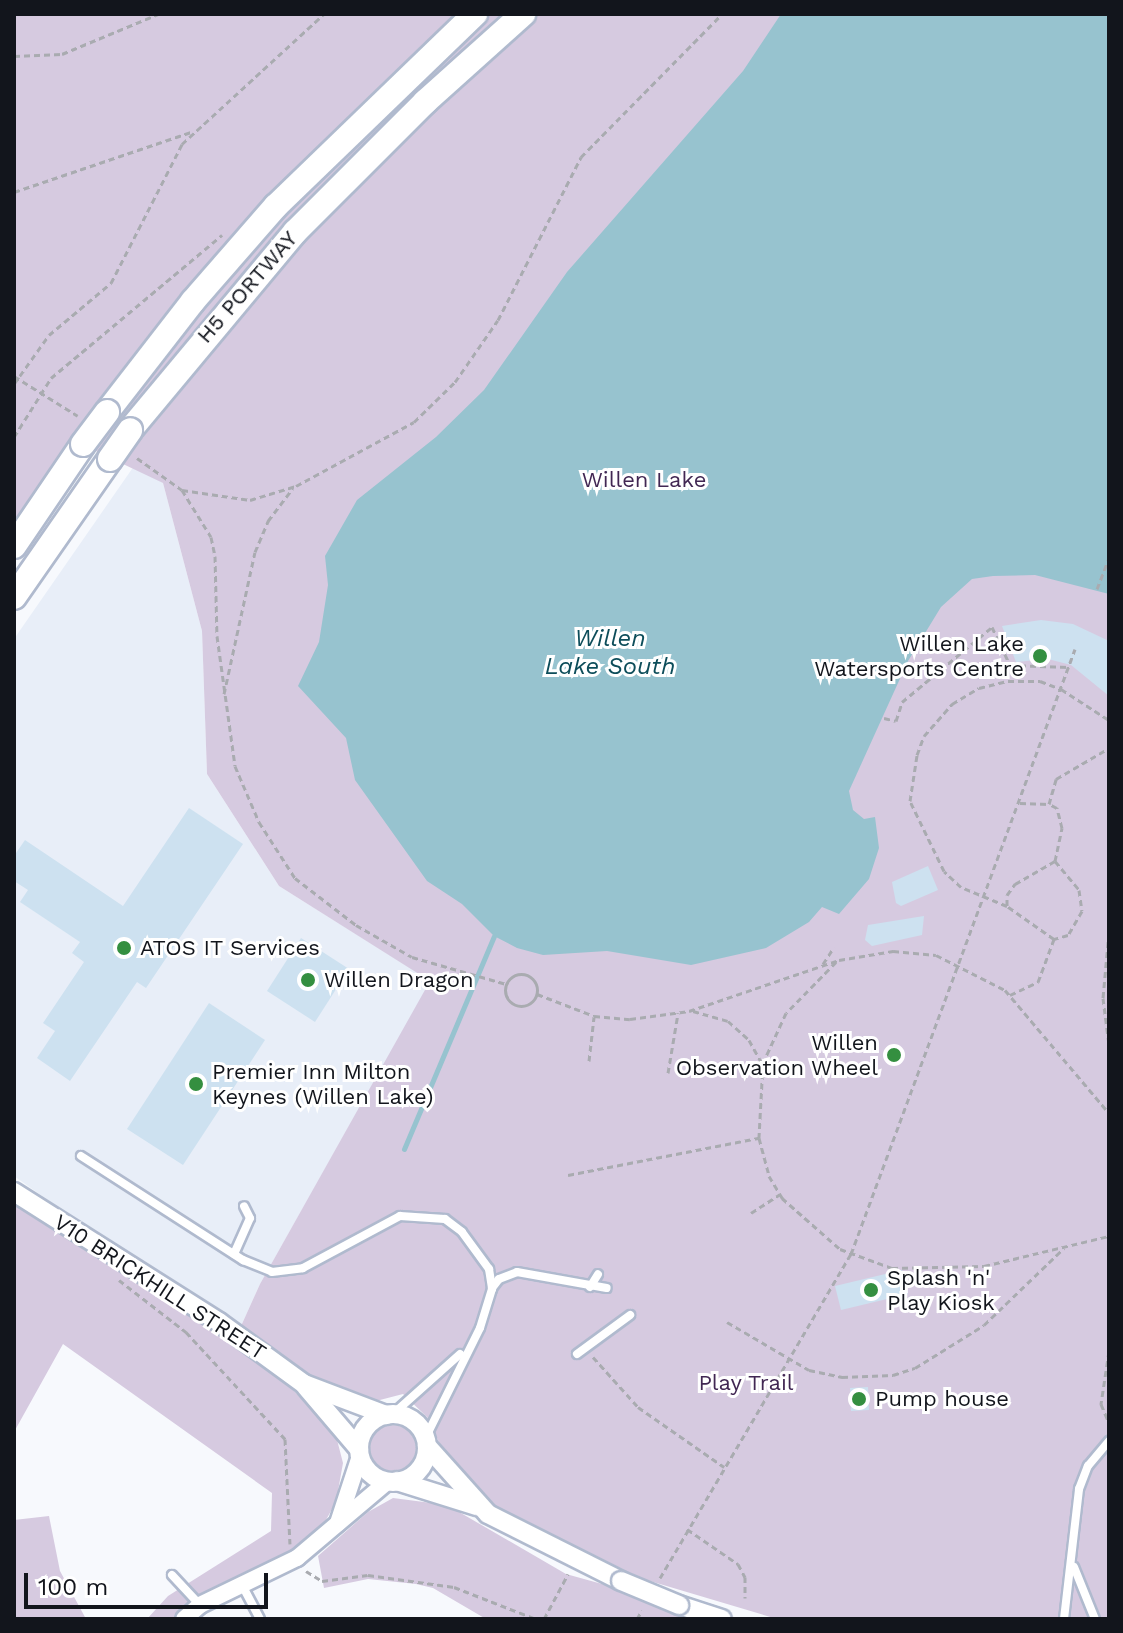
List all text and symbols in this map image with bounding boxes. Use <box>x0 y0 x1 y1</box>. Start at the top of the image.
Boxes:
street label: H5 PORTWAY <box>191 226 303 348</box>
park label: Willen Lake <box>582 467 706 493</box>
water label: Willen Lake South <box>545 625 675 681</box>
place label: Willen Lake Watersports Centre <box>814 630 1024 682</box>
marker: Willen Lake Watersports Centre <box>1031 647 1049 665</box>
place label: ATOS IT Services <box>140 935 320 961</box>
marker: ATOS IT Services <box>115 939 133 957</box>
place label: Willen Dragon <box>324 967 474 993</box>
marker: Willen Dragon <box>299 971 317 989</box>
place label: Willen Observation Wheel <box>675 1029 878 1080</box>
marker: Willen Observation Wheel <box>885 1046 903 1064</box>
place label: Premier Inn Milton Keynes (Willen Lake) <box>212 1058 433 1110</box>
marker: Premier Inn Milton Keynes (Willen Lake) <box>187 1075 205 1093</box>
street label: V10 BRICKHILL STREET <box>49 1208 271 1366</box>
place label: Splash 'n' Play Kiosk <box>887 1264 995 1316</box>
marker: Splash 'n' Play Kiosk <box>862 1281 880 1299</box>
park label: Play Trail <box>698 1370 794 1396</box>
place label: Pump house <box>875 1386 1009 1412</box>
marker: Pump house <box>850 1390 868 1408</box>
scale bar <box>28 1557 272 1607</box>
text: 100 m <box>38 1573 108 1601</box>

